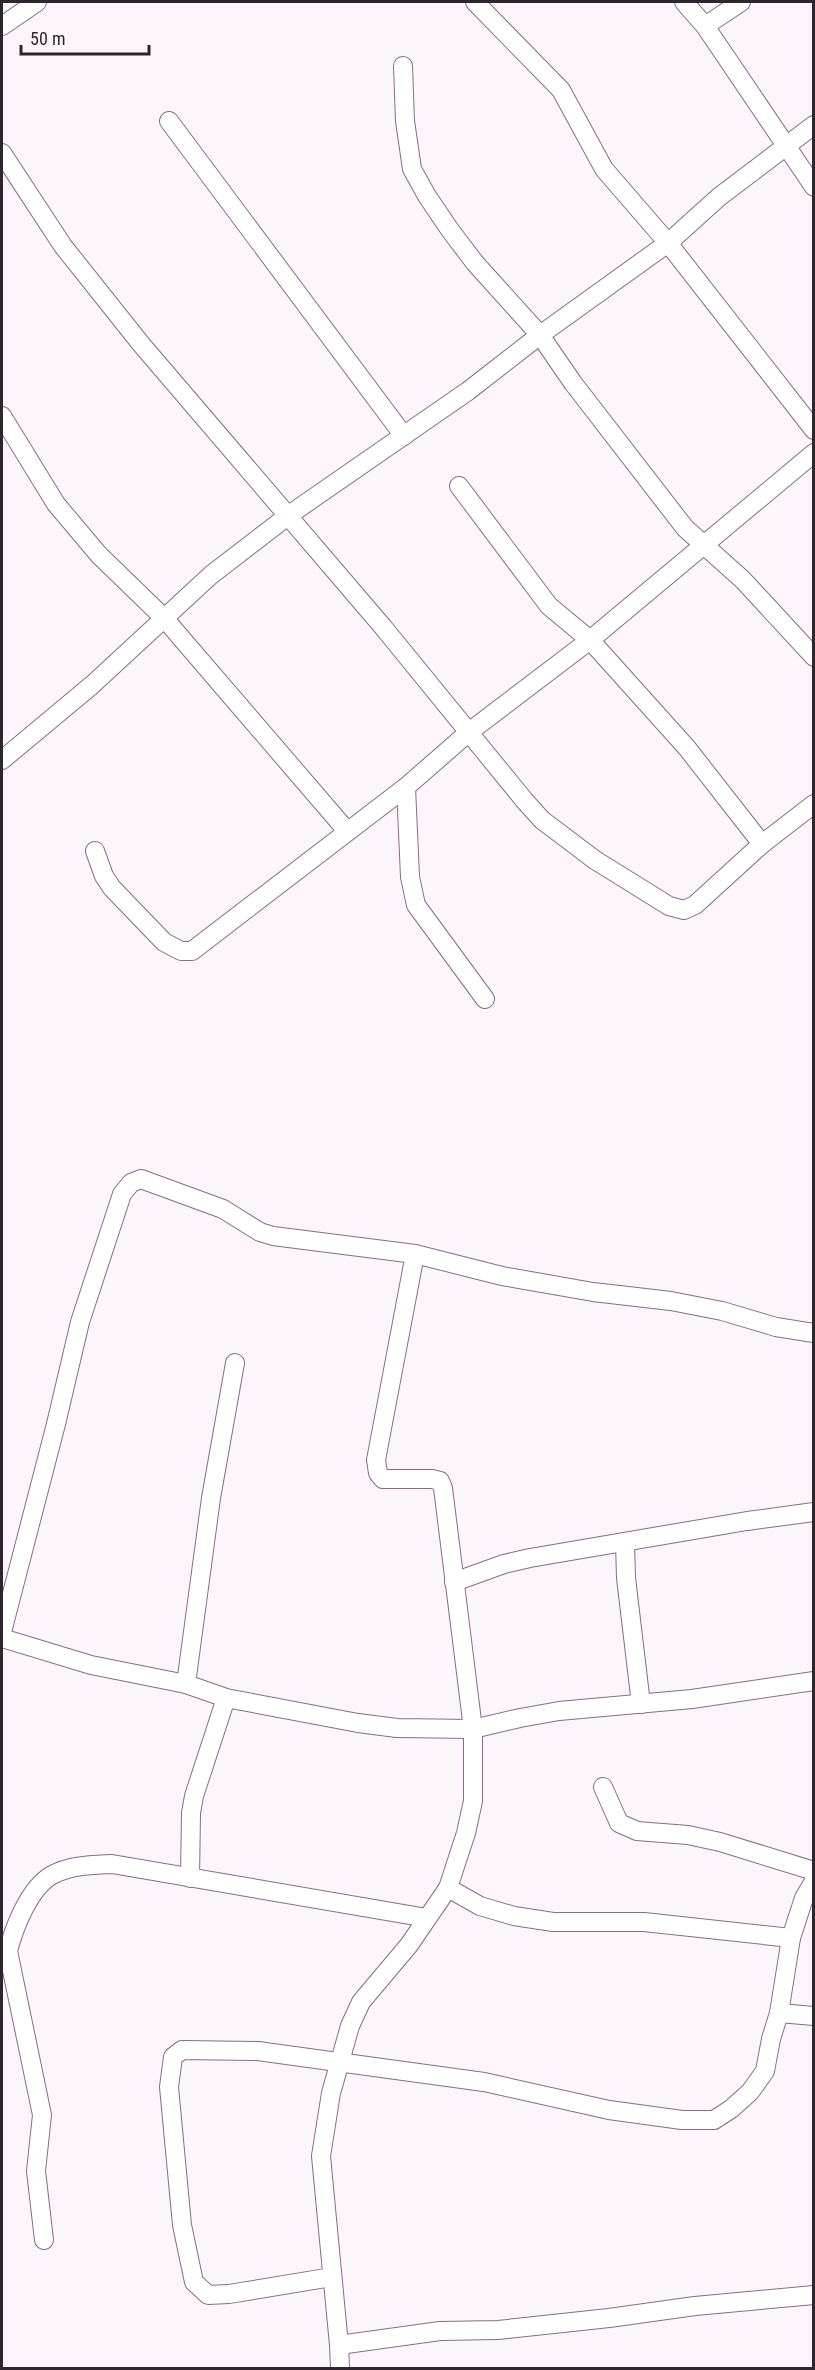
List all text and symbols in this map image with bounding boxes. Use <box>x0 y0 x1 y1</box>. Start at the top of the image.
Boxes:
scale bar <box>21 18 148 56</box>
text: 50 m <box>30 28 65 49</box>

